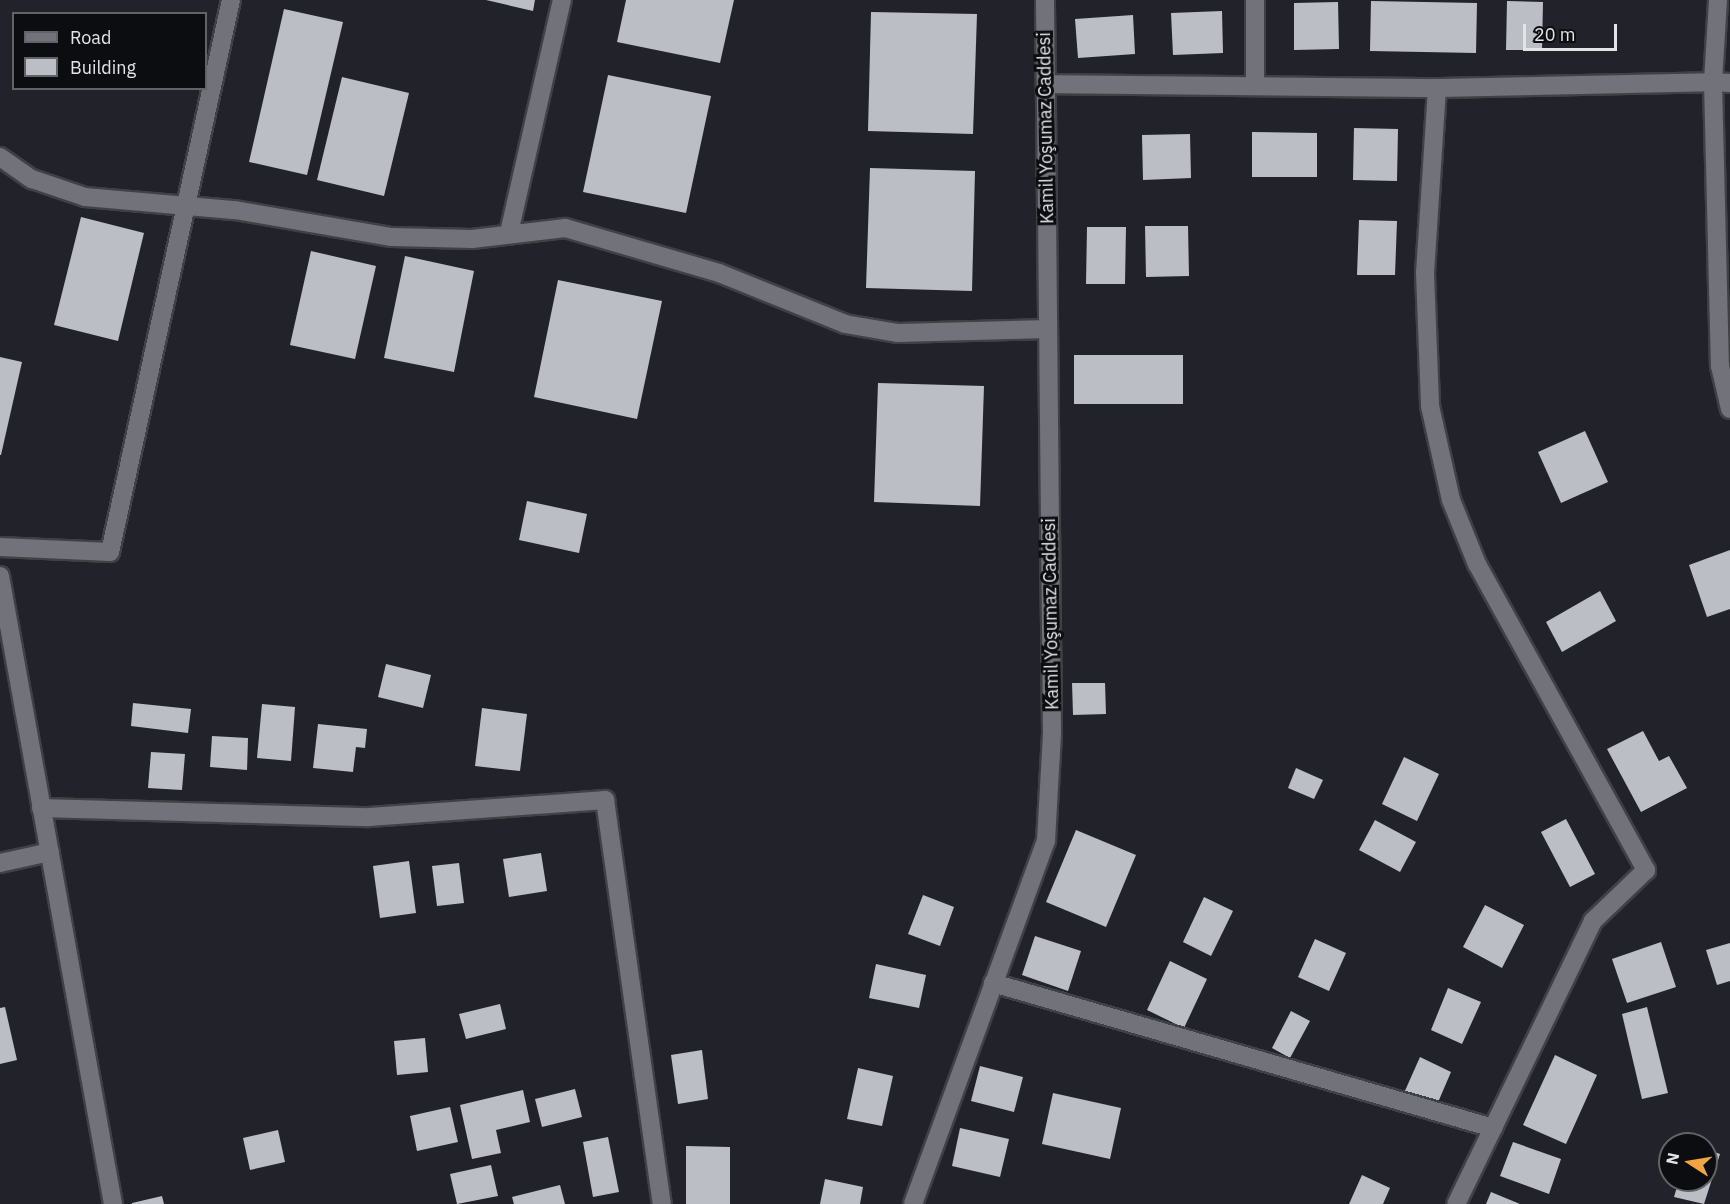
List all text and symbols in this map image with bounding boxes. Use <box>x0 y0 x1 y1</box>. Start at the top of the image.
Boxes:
legend <box>12 12 207 90</box>
scale bar <box>1526 12 1620 50</box>
text: 20 m <box>1534 23 1576 46</box>
text: Road <box>70 26 111 49</box>
street label: Kamil Yoşumaz Caddesi <box>1034 32 1058 224</box>
text: Building <box>70 56 136 79</box>
street label: Kamil Yoşumaz Caddesi <box>1039 518 1063 710</box>
north arrow <box>1658 1132 1718 1192</box>
text: N <box>1661 1151 1683 1166</box>

